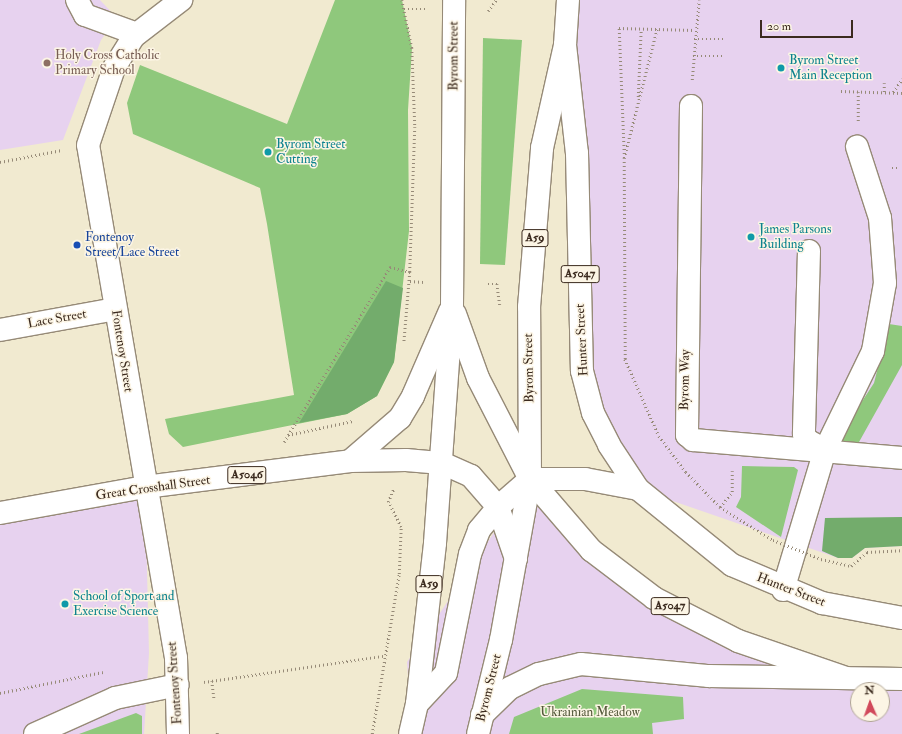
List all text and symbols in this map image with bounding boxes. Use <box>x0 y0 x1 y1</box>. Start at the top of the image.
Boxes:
scale bar <box>762 12 855 38</box>
text: 20 m <box>767 19 791 34</box>
street label: Byrom Street <box>446 21 462 91</box>
place label: Holy Cross Catholic Primary School <box>55 48 160 79</box>
place label: Byrom Street Main Reception <box>789 53 872 84</box>
marker: Holy Cross Catholic Primary School <box>42 58 52 68</box>
marker: Byrom Street Main Reception <box>776 63 786 73</box>
place label: Byrom Street Cutting <box>276 137 345 168</box>
marker: Byrom Street Cutting <box>263 147 273 157</box>
place label: James Parsons Building <box>759 222 831 253</box>
road number: A59 <box>521 228 549 248</box>
place label: Fontenoy Street/Lace Street <box>85 230 179 261</box>
marker: James Parsons Building <box>746 232 756 242</box>
marker: Fontenoy Street/Lace Street <box>72 240 82 250</box>
road number: A5047 <box>560 264 600 284</box>
street label: Hunter Street <box>572 303 592 377</box>
street label: Lace Street <box>26 306 88 332</box>
street label: Fontenoy Street <box>108 309 136 393</box>
street label: Byrom Street <box>521 333 537 403</box>
street label: Byrom Way <box>677 349 693 411</box>
road number: A5046 <box>227 465 267 485</box>
street label: Great Crosshall Street <box>95 472 211 504</box>
street label: Hunter Street <box>754 570 828 610</box>
road number: A59 <box>415 574 443 594</box>
place label: School of Sport and Exercise Science <box>73 589 174 620</box>
road number: A5047 <box>650 596 690 616</box>
marker: School of Sport and Exercise Science <box>60 599 70 609</box>
street label: Fontenoy Street <box>164 641 186 725</box>
street label: Byrom Street <box>473 652 505 724</box>
north arrow <box>850 682 890 722</box>
text: N <box>864 684 875 697</box>
park label: Ukrainian Meadow <box>540 704 640 720</box>

